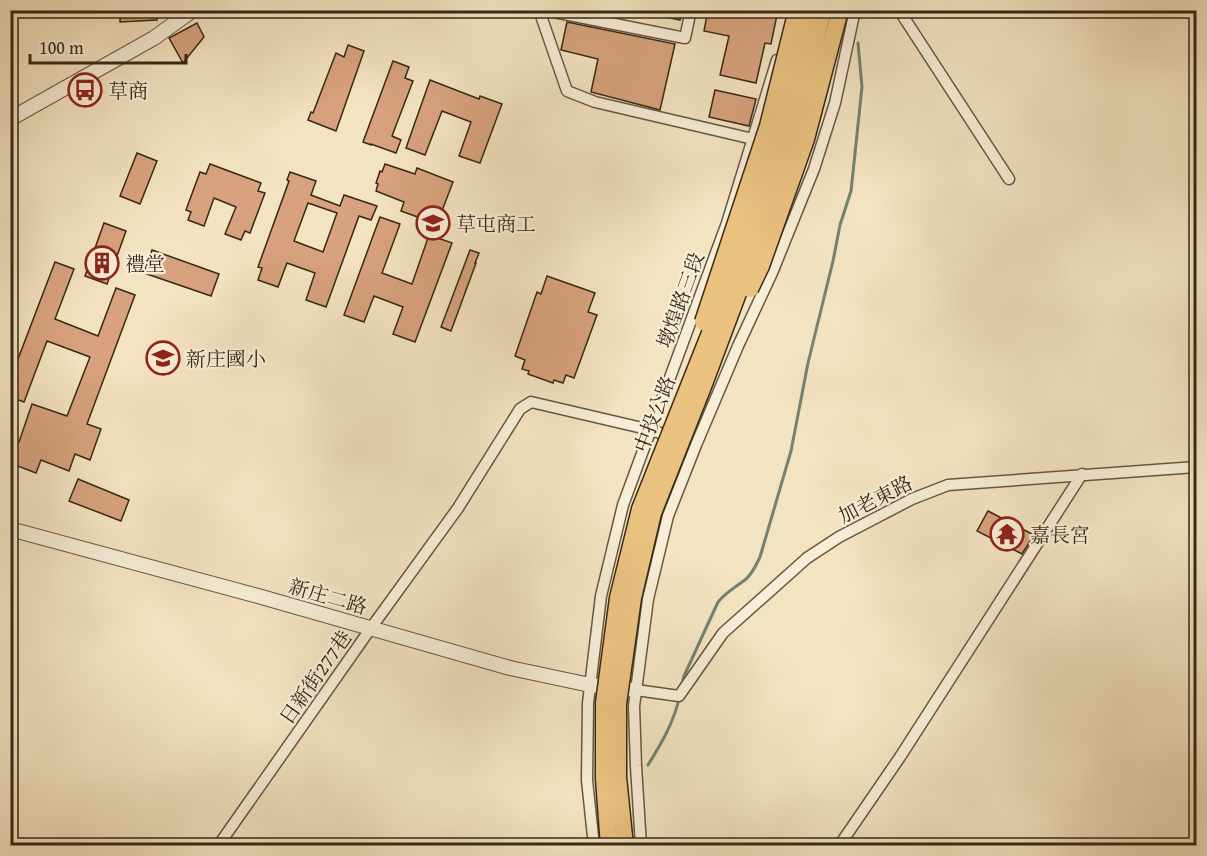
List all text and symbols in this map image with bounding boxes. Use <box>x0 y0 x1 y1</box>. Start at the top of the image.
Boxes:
scale bar <box>30 27 186 65</box>
text: 100 m <box>39 34 84 61</box>
bus stop icon: 草商 <box>67 72 103 108</box>
place label: 草商 <box>108 76 148 105</box>
school or university icon: 草屯商工 <box>415 205 451 241</box>
place label: 草屯商工 <box>456 209 536 238</box>
building icon: 禮堂 <box>84 245 120 281</box>
street label: 墩煌路三段 <box>649 248 711 352</box>
place label: 禮堂 <box>125 249 165 278</box>
school or university icon: 新庄國小 <box>145 340 181 376</box>
place label: 新庄國小 <box>186 344 266 373</box>
street label: 中投公路 <box>626 371 682 457</box>
street label: 加老東路 <box>833 468 917 530</box>
temple icon: 嘉長宮 <box>989 516 1025 552</box>
place label: 嘉長宮 <box>1030 520 1090 549</box>
street label: 新庄二路 <box>286 571 370 621</box>
street label: 日新街277巷 <box>272 624 358 730</box>

